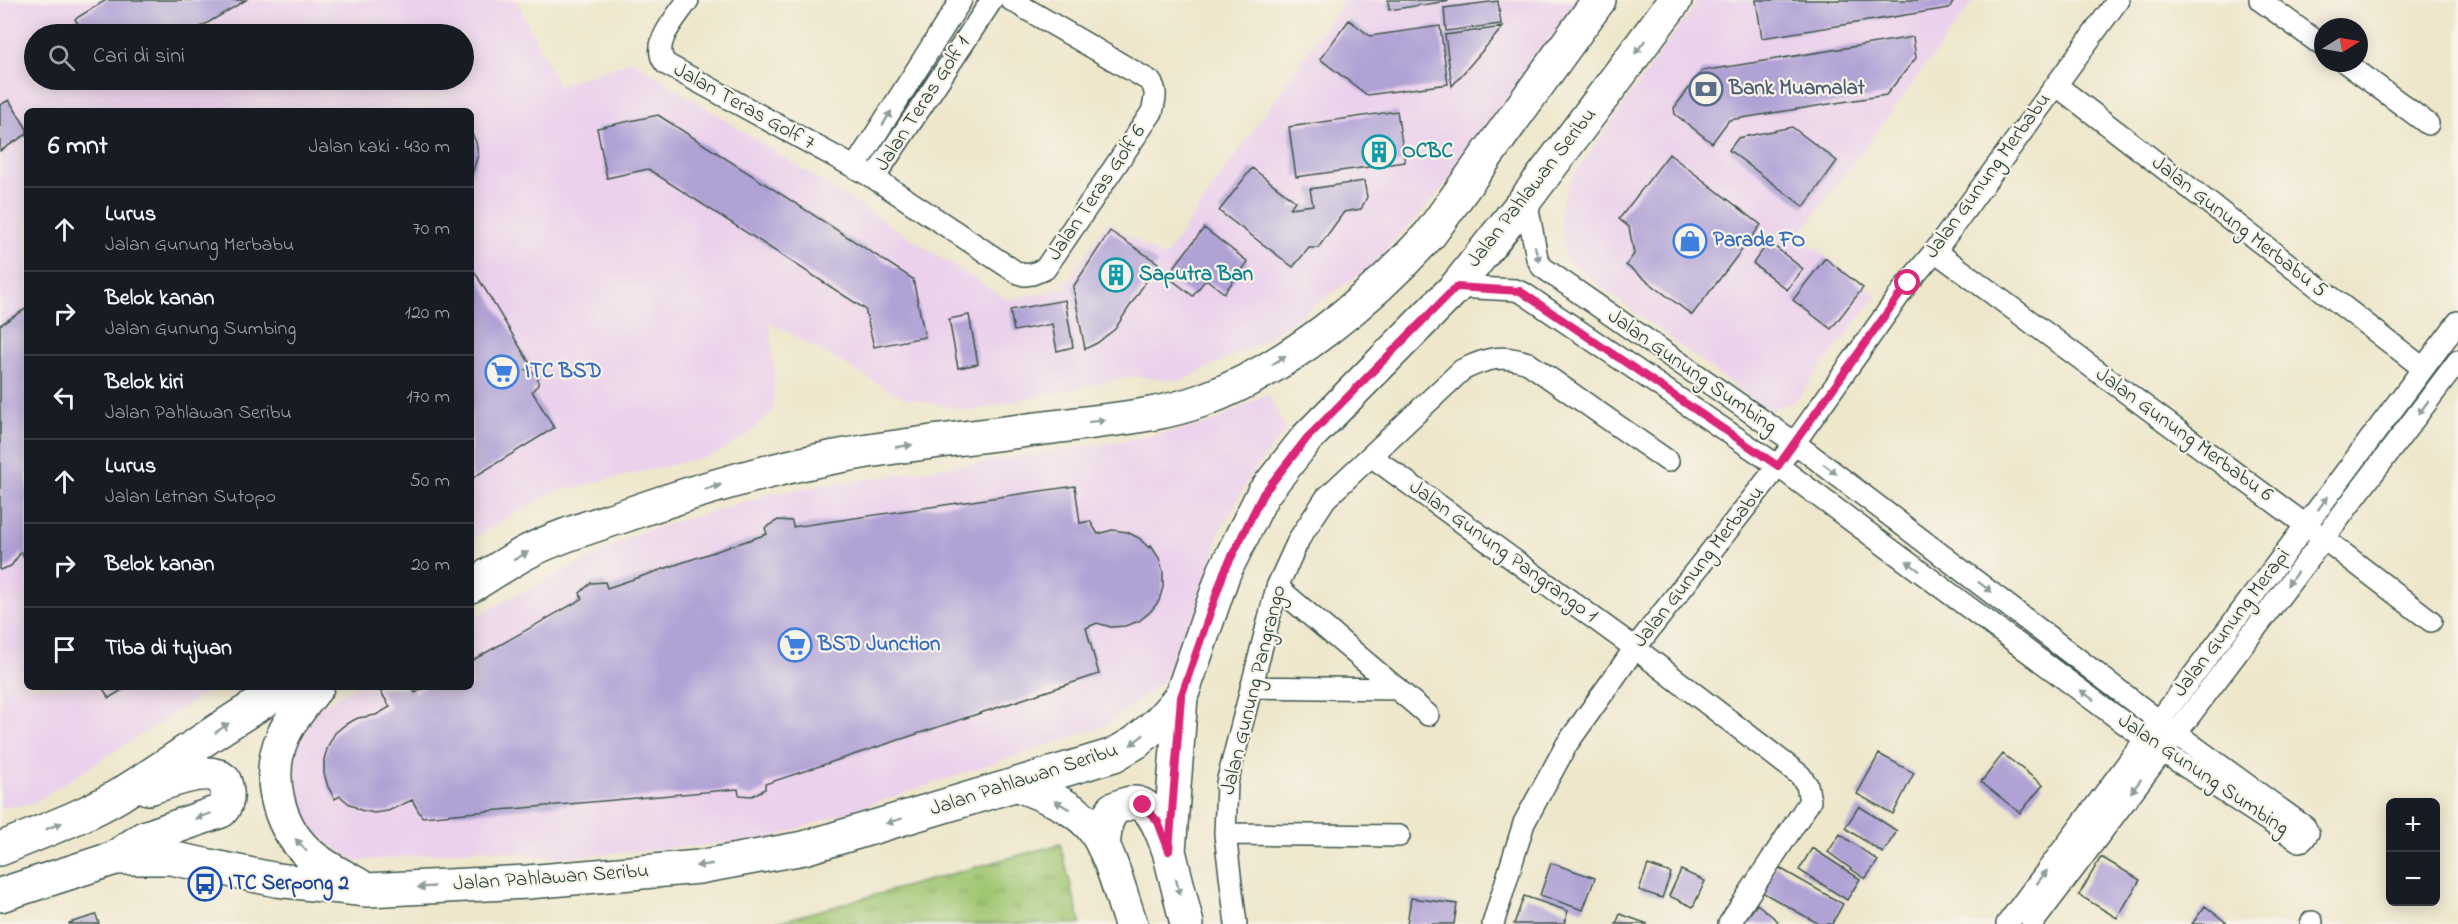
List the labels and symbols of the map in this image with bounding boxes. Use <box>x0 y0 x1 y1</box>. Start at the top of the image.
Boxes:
north arrow <box>2314 18 2368 72</box>
street label: Jalan Teras Golf 1 <box>868 30 978 178</box>
one-way arrow <box>1634 38 1646 54</box>
street label: Jalan Teras Golf 7 <box>668 56 821 159</box>
bank icon: Bank Muamalat <box>1688 71 1724 107</box>
place label: Bank Muamalat <box>1728 74 1866 104</box>
street label: Jalan Gunung Merbabu <box>1917 87 2060 266</box>
street label: Jalan Pahlawan Seribu <box>1460 101 1604 274</box>
one-way arrow <box>881 110 892 126</box>
street label: Jalan Teras Golf 6 <box>1040 119 1154 267</box>
building icon: OCBC <box>1361 134 1397 170</box>
place label: OCBC <box>1402 137 1453 167</box>
street label: Jalan Gunung Merbabu 5 <box>2143 149 2333 307</box>
shop icon: Parade FO <box>1672 223 1708 259</box>
place label: Parade FO <box>1713 226 1805 256</box>
one-way arrow <box>1532 245 1542 263</box>
building icon: Saputra Ban <box>1098 257 1134 293</box>
place label: Saputra Ban <box>1139 260 1253 290</box>
route start <box>1894 269 1920 295</box>
street label: Jalan Gunung Sumbing <box>1600 302 1783 444</box>
supermarket icon: ITC BSD <box>484 354 520 390</box>
one-way arrow <box>1271 354 1287 366</box>
place label: ITC BSD <box>525 357 602 387</box>
street label: Jalan Gunung Merbabu 6 <box>2088 360 2279 511</box>
one-way arrow <box>2417 400 2429 415</box>
one-way arrow <box>1088 417 1107 426</box>
one-way arrow <box>894 441 913 450</box>
one-way arrow <box>1822 463 1837 475</box>
street label: Jalan Gunung Pangrango 1 <box>1401 473 1604 633</box>
street label: Jalan Gunung Merbabu <box>1626 479 1774 656</box>
one-way arrow <box>704 482 722 491</box>
one-way arrow <box>2316 495 2328 510</box>
street label: Jalan Gunung Merapi <box>2166 542 2300 705</box>
one-way arrow <box>513 551 530 561</box>
one-way arrow <box>1906 560 1922 572</box>
one-way arrow <box>2286 572 2298 587</box>
one-way arrow <box>1977 581 1992 593</box>
street label: Jalan Gunung Pangrango <box>1213 582 1297 798</box>
supermarket icon: BSD Junction <box>777 627 813 663</box>
place label: BSD Junction <box>817 630 940 660</box>
one-way arrow <box>2079 689 2094 701</box>
street label: Jalan Gunung Sumbing <box>2110 706 2295 845</box>
one-way arrow <box>213 722 229 734</box>
one-way arrow <box>1130 733 1145 745</box>
street label: Jalan Pahlawan Seribu <box>926 735 1122 825</box>
one-way arrow <box>2131 778 2143 793</box>
route end <box>1129 791 1155 817</box>
one-way arrow <box>1053 800 1070 810</box>
one-way arrow <box>194 812 212 822</box>
one-way arrow <box>885 817 903 826</box>
one-way arrow <box>45 821 63 830</box>
one-way arrow <box>294 838 308 853</box>
street label: Jalan Pahlawan Seribu <box>452 856 650 900</box>
one-way arrow <box>695 861 714 870</box>
bus stop icon: ITC Serpong 2 <box>187 866 223 902</box>
place label: ITC Serpong 2 <box>228 869 350 901</box>
one-way arrow <box>2036 870 2048 886</box>
one-way arrow <box>1174 878 1184 897</box>
one-way arrow <box>417 882 436 891</box>

